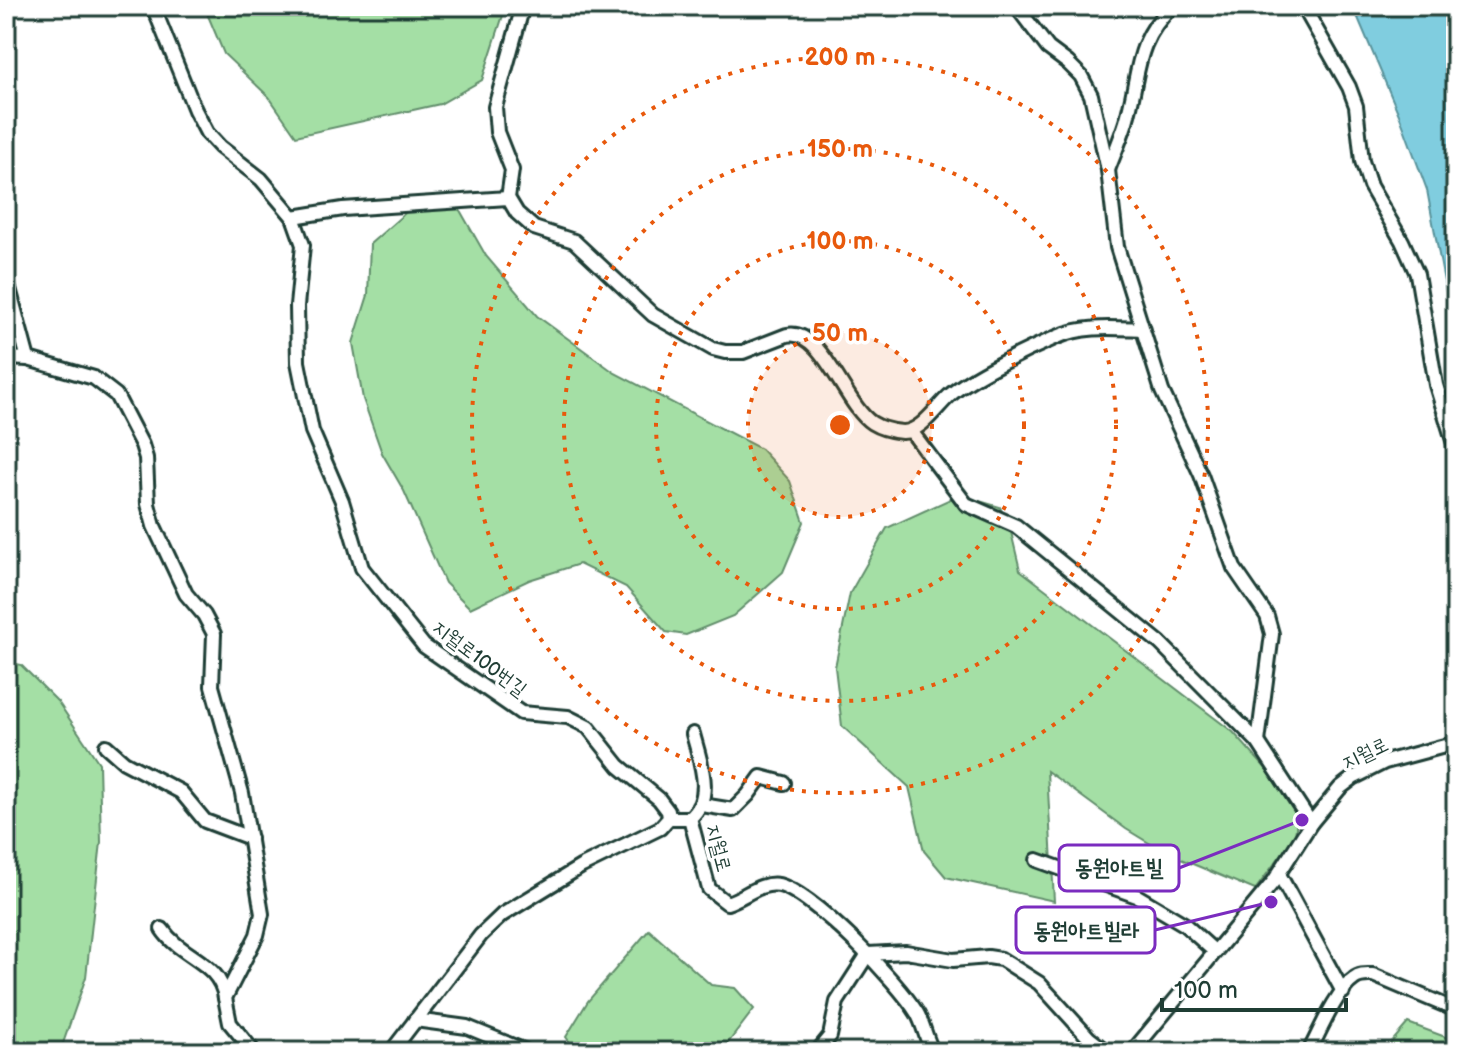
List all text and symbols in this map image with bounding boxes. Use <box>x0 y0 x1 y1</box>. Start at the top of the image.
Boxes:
text: 200 m <box>805 43 875 72</box>
text: 150 m <box>807 135 873 164</box>
text: 100 m <box>807 227 873 256</box>
text: 50 m <box>812 319 868 348</box>
centre of rings <box>826 411 854 439</box>
street label: 지월로100번길 <box>428 616 531 702</box>
street label: 지월로 <box>1338 733 1392 775</box>
street label: 지월로 <box>700 822 736 875</box>
callout: 동원아트빌 <box>1059 845 1179 891</box>
text: 동원아트빌 <box>1075 855 1164 882</box>
callout: 동원아트빌라 <box>1016 907 1155 953</box>
text: 동원아트빌라 <box>1033 918 1139 945</box>
scale bar <box>1162 962 1346 1012</box>
text: 100 m <box>1174 976 1238 1005</box>

